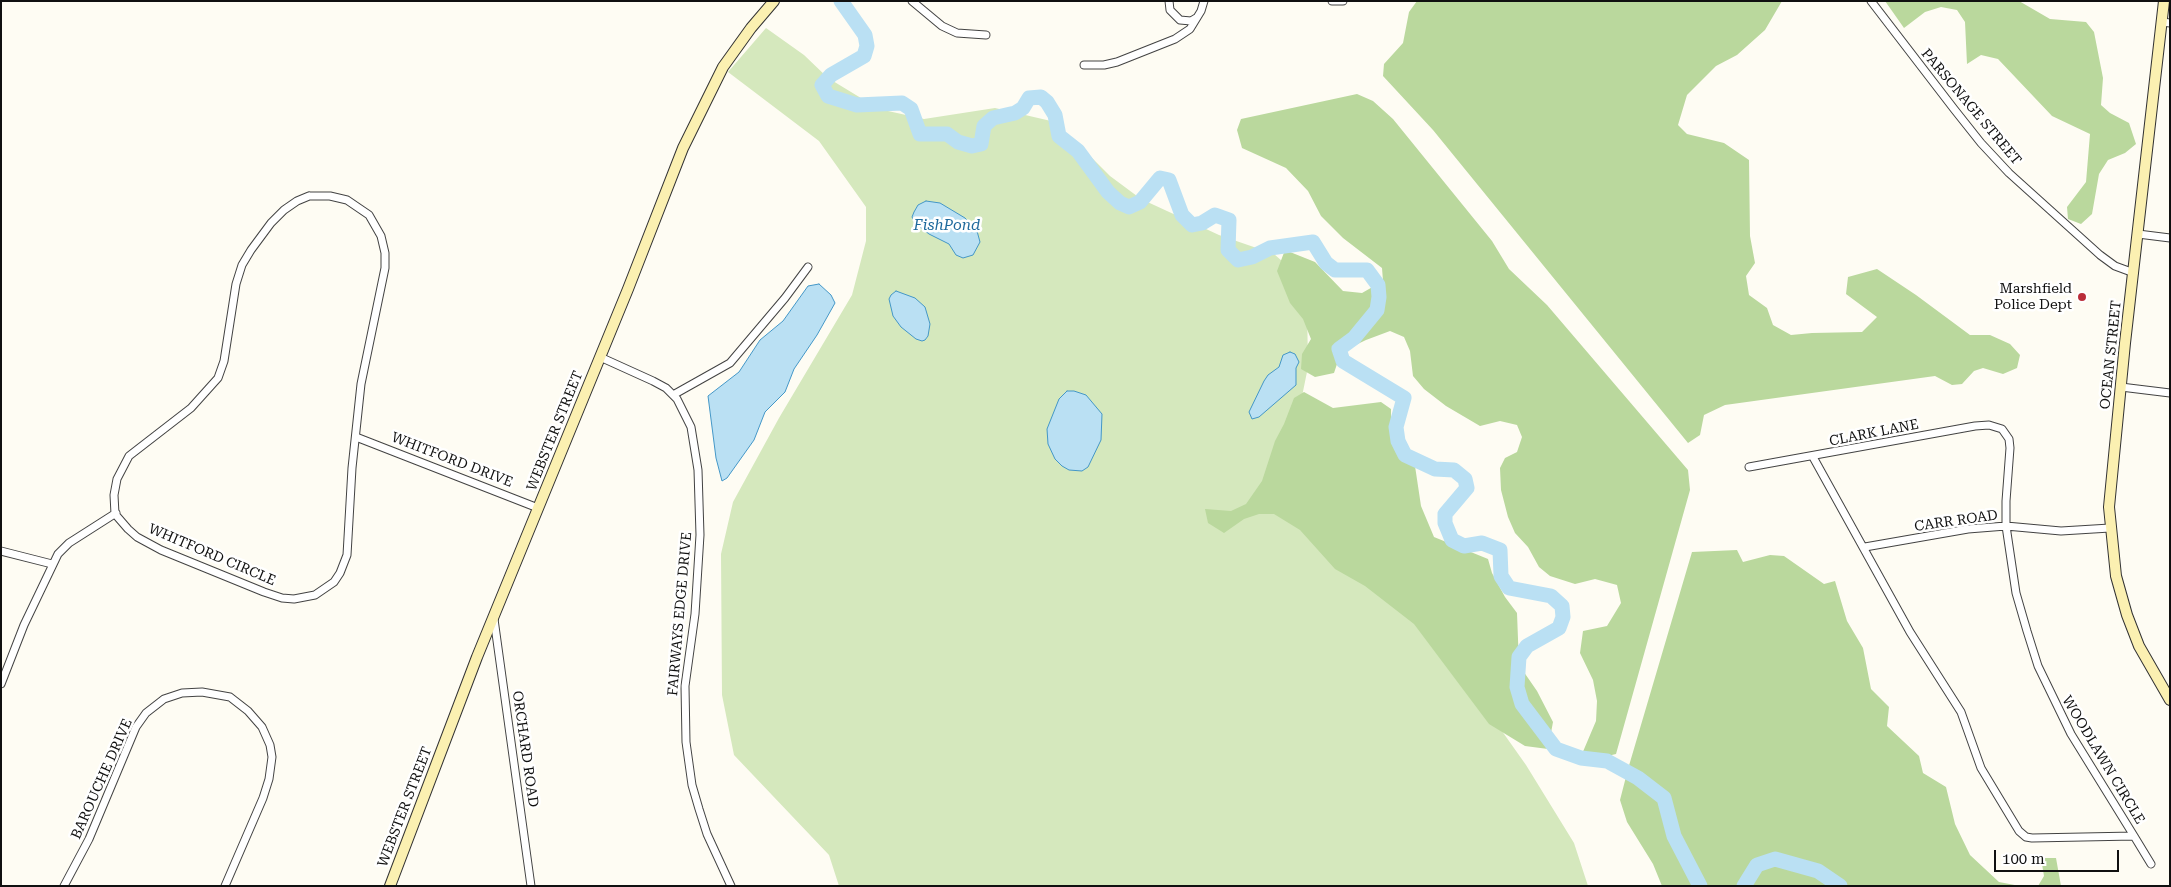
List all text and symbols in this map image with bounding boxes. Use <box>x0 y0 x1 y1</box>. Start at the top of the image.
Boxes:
street label: PARSONAGE STREET <box>1918 46 2024 168</box>
water label: FishPond <box>914 217 980 235</box>
place label: Marshfield Police Dept <box>1994 281 2072 314</box>
marker: Marshfield Police Dept <box>2076 291 2088 303</box>
street label: OCEAN STREET <box>2097 300 2125 410</box>
street label: WEBSTER STREET <box>523 369 587 493</box>
street label: CLARK LANE <box>1828 416 1920 450</box>
street label: WHITFORD DRIVE <box>389 429 515 491</box>
street label: CARR ROAD <box>1913 507 1999 535</box>
street label: WHITFORD CIRCLE <box>146 521 278 589</box>
street label: FAIRWAYS EDGE DRIVE <box>664 531 696 697</box>
street label: ORCHARD ROAD <box>509 690 541 808</box>
street label: WOODLAWN CIRCLE <box>2058 693 2148 827</box>
street label: BAROUCHE DRIVE <box>68 716 136 842</box>
street label: WEBSTER STREET <box>374 744 436 870</box>
scale bar <box>1996 840 2121 872</box>
text: 100 m <box>2002 850 2045 868</box>

